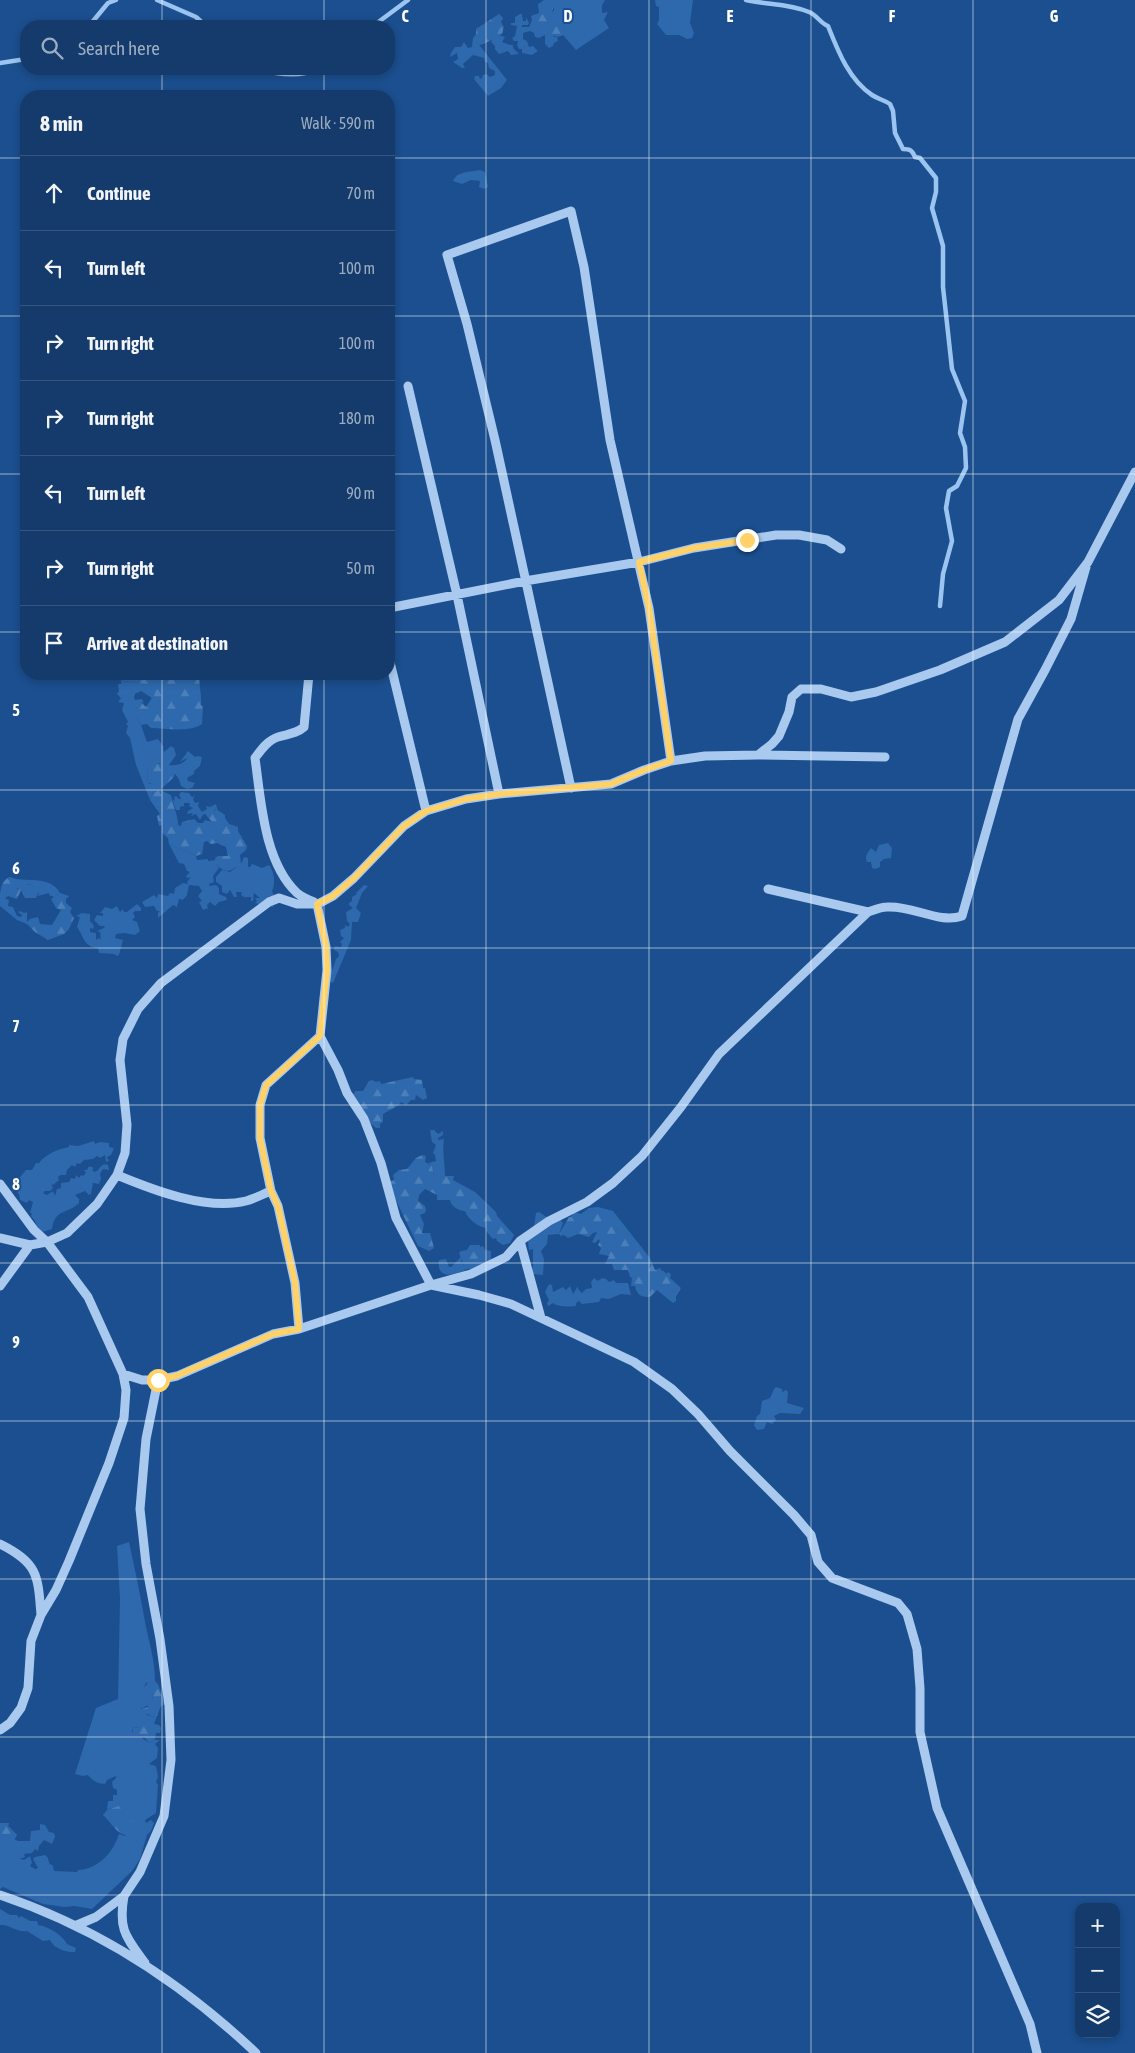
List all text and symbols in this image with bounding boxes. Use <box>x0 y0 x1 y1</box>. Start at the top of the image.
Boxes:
text: C <box>401 7 409 25</box>
text: D <box>564 7 573 25</box>
text: E <box>727 7 734 25</box>
text: F <box>889 7 896 25</box>
text: G <box>1050 7 1059 25</box>
search box <box>20 20 395 75</box>
icon: search <box>38 34 66 62</box>
text: Search here <box>78 37 160 59</box>
text: 8 min <box>40 111 83 135</box>
text: Walk · 590 m <box>301 114 375 132</box>
icon: ahead <box>40 179 68 207</box>
text: Continue <box>87 182 151 204</box>
text: 70 m <box>346 184 375 202</box>
icon: left <box>40 254 68 282</box>
text: Turn left <box>87 257 145 279</box>
text: 100 m <box>339 259 375 277</box>
icon: right <box>40 329 68 357</box>
text: Turn right <box>87 332 154 354</box>
text: 100 m <box>339 334 375 352</box>
icon: right <box>40 404 68 432</box>
text: Turn right <box>87 407 154 429</box>
text: 180 m <box>339 409 375 427</box>
icon: left <box>40 479 68 507</box>
text: Turn left <box>87 482 145 504</box>
text: 90 m <box>346 484 375 502</box>
route end <box>736 529 759 552</box>
icon: right <box>40 554 68 582</box>
text: Turn right <box>87 557 154 579</box>
text: 50 m <box>346 559 375 577</box>
icon: arrive <box>40 629 68 657</box>
text: Arrive at destination <box>87 632 228 654</box>
text: 5 <box>12 701 20 719</box>
text: 6 <box>12 859 20 877</box>
text: 7 <box>12 1017 20 1035</box>
text: 8 <box>12 1175 20 1193</box>
text: 9 <box>12 1333 20 1351</box>
route start <box>147 1369 170 1392</box>
map controls <box>1075 1903 1120 2038</box>
button: + <box>1075 1903 1120 1948</box>
button: − <box>1075 1948 1120 1993</box>
button: layers <box>1075 1993 1120 2038</box>

